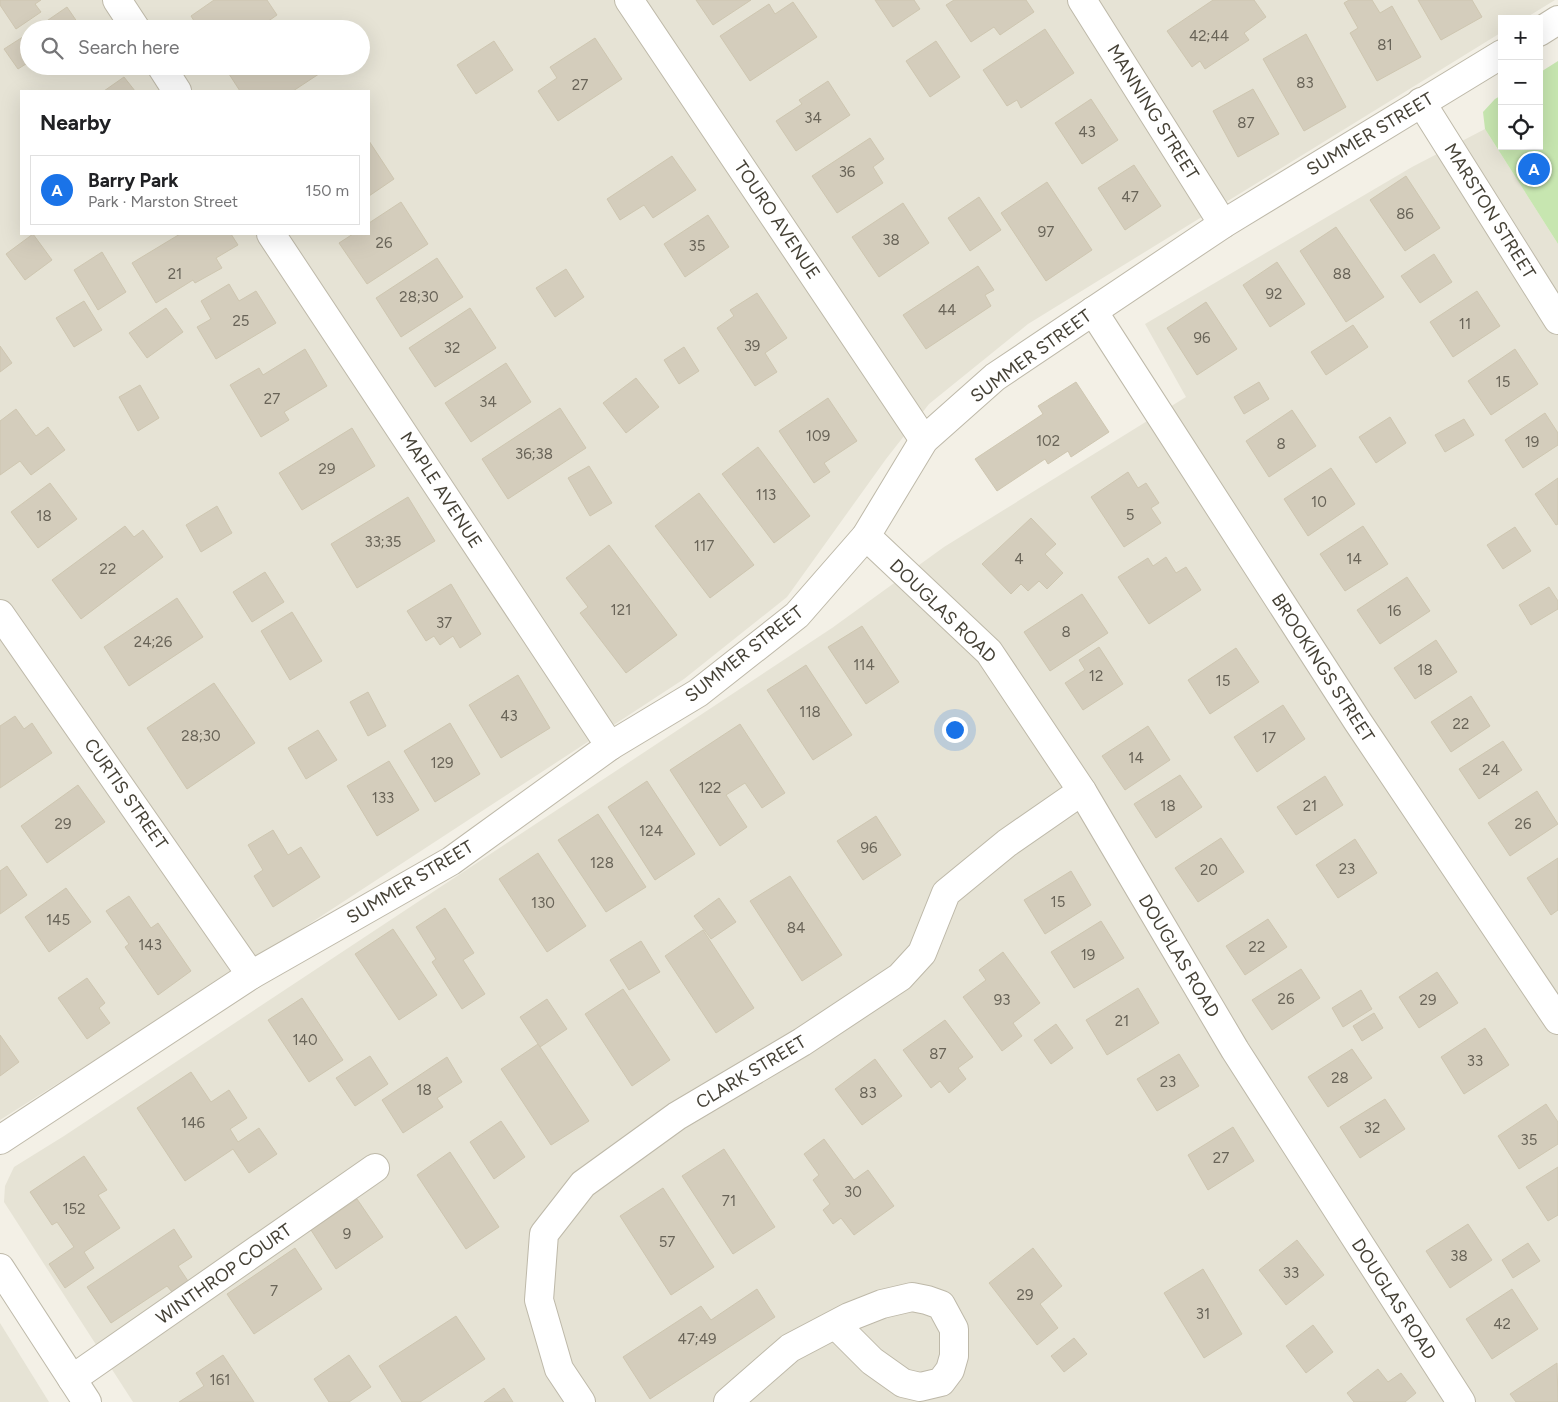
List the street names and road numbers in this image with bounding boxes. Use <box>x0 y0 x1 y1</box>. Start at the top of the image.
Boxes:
street label: MANNING STREET <box>1102 40 1204 184</box>
street label: SUMMER STREET <box>1303 87 1437 181</box>
street label: MARSTON STREET <box>1440 139 1540 283</box>
street label: TOURO AVENUE <box>729 157 825 283</box>
street label: SUMMER STREET <box>966 305 1096 407</box>
street label: MAPLE AVENUE <box>395 428 487 552</box>
street label: DOUGLAS ROAD <box>885 555 1001 667</box>
street label: BROOKINGS STREET <box>1267 590 1379 746</box>
street label: SUMMER STREET <box>680 601 808 707</box>
street label: CURTIS STREET <box>79 734 173 854</box>
street label: SUMMER STREET <box>343 835 477 929</box>
street label: DOUGLAS ROAD <box>1134 891 1224 1021</box>
street label: CLARK STREET <box>692 1030 810 1114</box>
street label: WINTHROP COURT <box>152 1219 296 1329</box>
street label: DOUGLAS ROAD <box>1347 1234 1441 1364</box>

